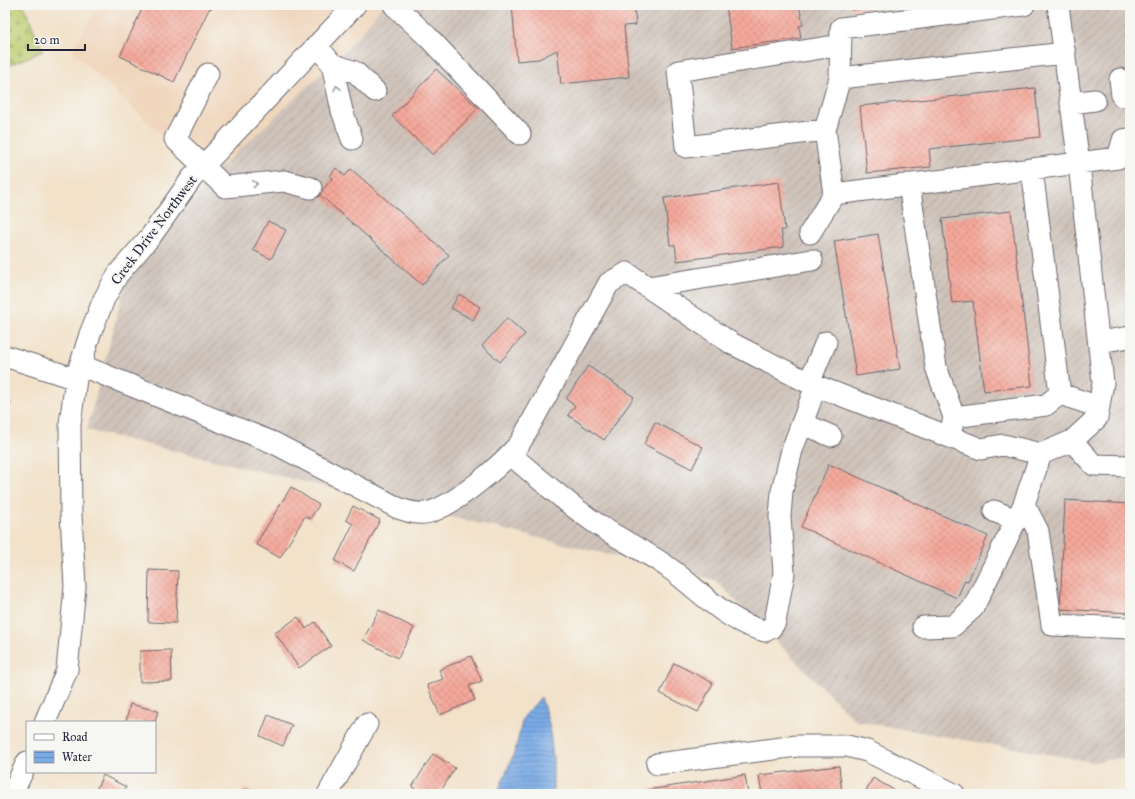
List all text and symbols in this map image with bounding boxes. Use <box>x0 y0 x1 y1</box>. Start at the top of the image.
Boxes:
scale bar <box>28 26 85 52</box>
text: 20 m <box>34 33 60 47</box>
one-way arrow <box>333 85 342 92</box>
street label: Creek Drive Northwest <box>107 172 201 288</box>
one-way arrow <box>252 180 258 189</box>
legend <box>26 721 156 773</box>
text: Road <box>62 730 88 744</box>
text: Water <box>62 750 92 764</box>

